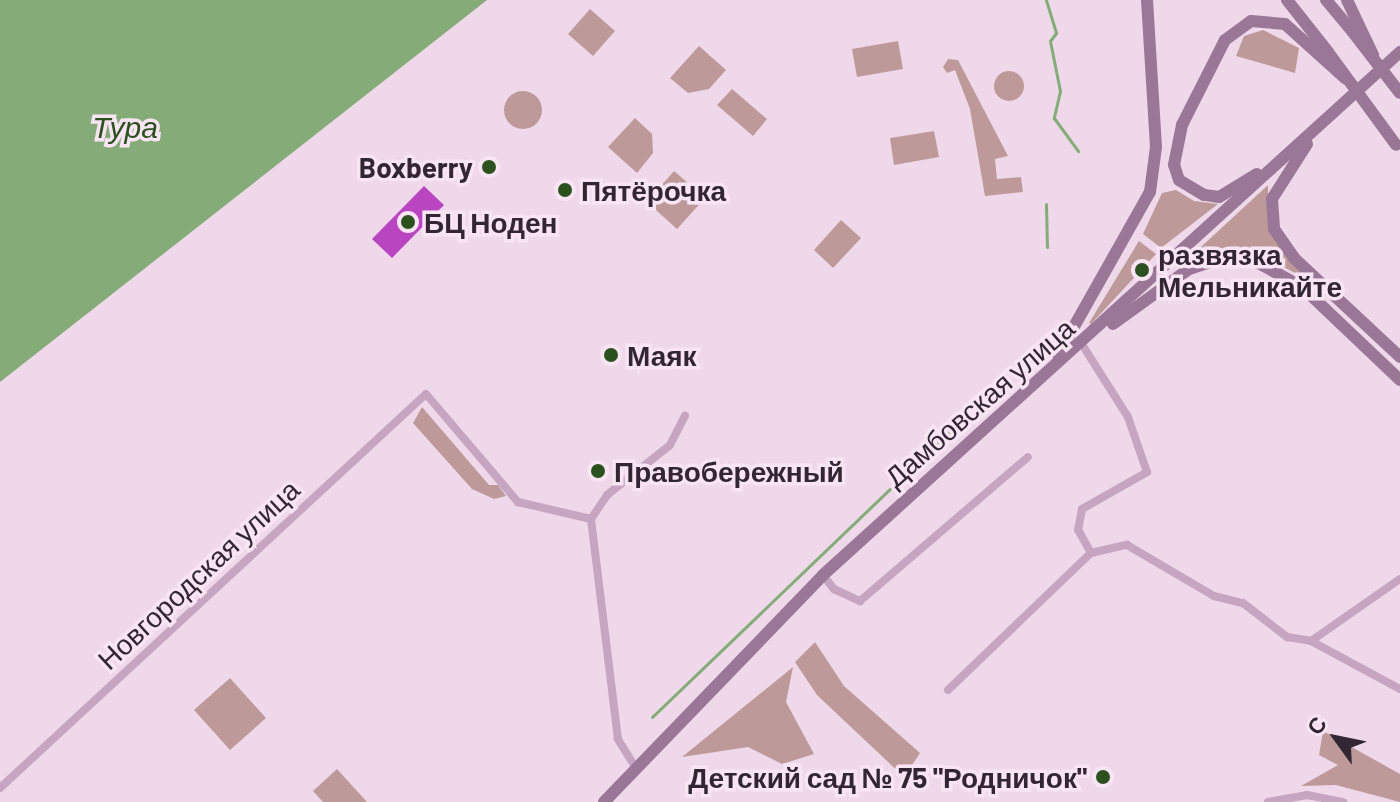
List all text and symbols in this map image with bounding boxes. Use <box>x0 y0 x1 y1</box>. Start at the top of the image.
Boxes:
water label: Тура <box>92 108 158 144</box>
place label: Boxberry <box>359 150 473 184</box>
marker: Boxberry <box>480 158 498 176</box>
place label: Пятёрочка <box>581 173 726 207</box>
marker: Пятёрочка <box>556 181 574 199</box>
place label: БЦ Ноден <box>424 205 557 239</box>
marker: БЦ Ноден <box>399 213 417 231</box>
place label: развязка Мельникайте <box>1158 237 1342 303</box>
marker: развязка Мельникайте <box>1133 261 1151 279</box>
street label: Дамбовская улица <box>877 311 1081 493</box>
place label: Маяк <box>627 338 697 372</box>
marker: Маяк <box>602 346 620 364</box>
place label: Правобережный <box>614 454 844 488</box>
marker: Правобережный <box>589 462 607 480</box>
street label: Новгородская улица <box>90 472 306 676</box>
north arrow <box>1296 698 1376 778</box>
text: С <box>1301 711 1331 739</box>
place label: Детский сад № 75 "Родничок" <box>688 760 1087 794</box>
marker: Детский сад № 75 "Родничок" <box>1094 768 1112 786</box>

